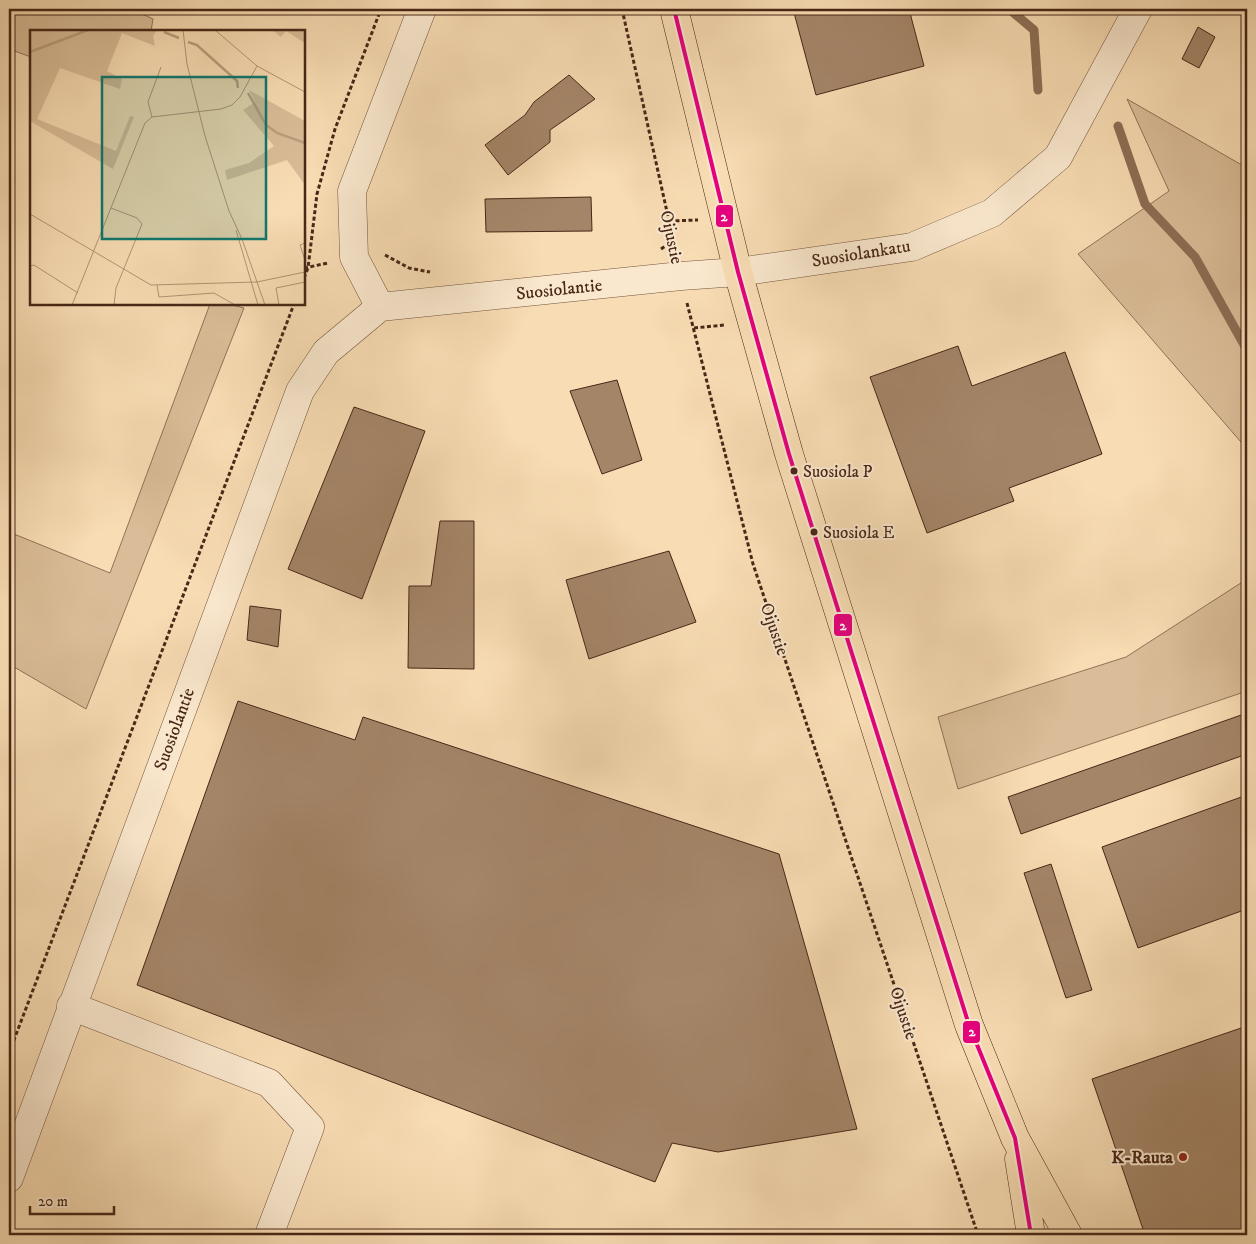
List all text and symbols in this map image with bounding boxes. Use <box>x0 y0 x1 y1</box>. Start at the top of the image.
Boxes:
inset map <box>30 30 305 305</box>
line badge: 2 <box>715 204 734 228</box>
street label: Oijustie <box>655 208 687 266</box>
text: 2 <box>721 208 729 226</box>
street label: Suosiolankatu <box>810 235 912 273</box>
street label: Suosiolantie <box>515 275 603 305</box>
place label: Suosiola P <box>803 461 873 483</box>
marker: Suosiola P <box>789 466 799 476</box>
place label: Suosiola E <box>823 522 895 544</box>
marker: Suosiola E <box>809 527 819 537</box>
street label: Oijustie <box>755 600 793 659</box>
line badge: 2 <box>833 613 853 637</box>
text: 2 <box>840 617 848 635</box>
street label: Suosiolantie <box>150 685 200 774</box>
street label: Oijustie <box>884 984 922 1043</box>
line badge: 2 <box>962 1020 981 1044</box>
text: 2 <box>969 1023 977 1041</box>
place label: K-Rauta <box>1111 1147 1173 1169</box>
marker: K-Rauta <box>1177 1151 1189 1163</box>
scale bar <box>30 1184 114 1216</box>
text: 20 m <box>38 1192 68 1211</box>

